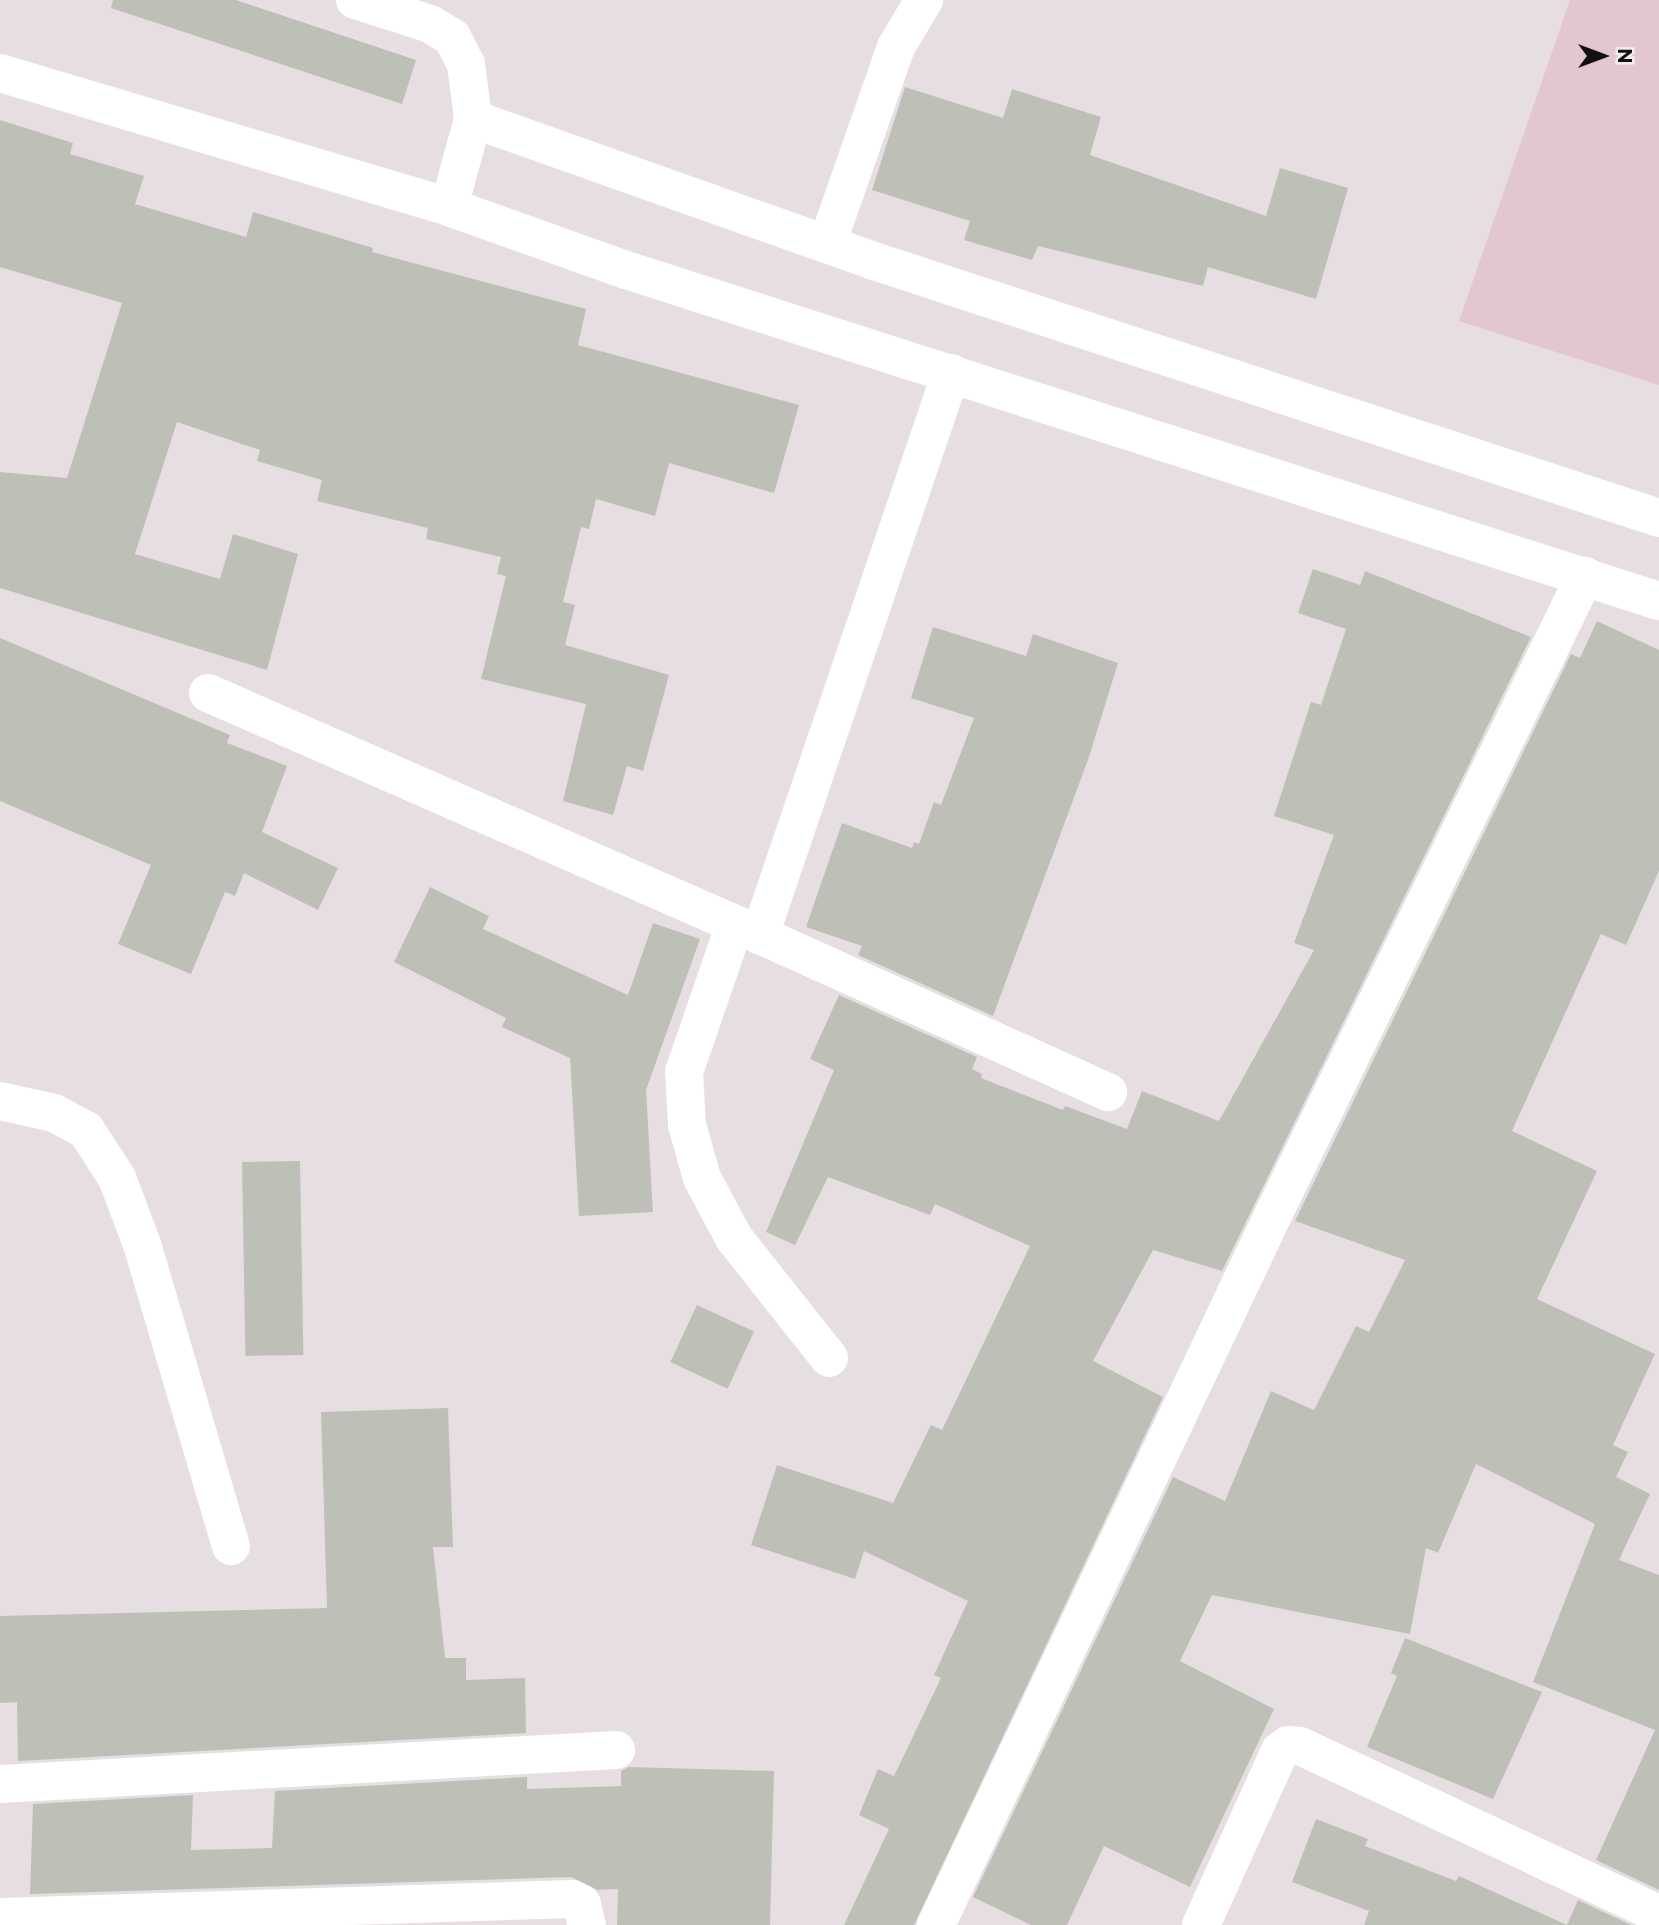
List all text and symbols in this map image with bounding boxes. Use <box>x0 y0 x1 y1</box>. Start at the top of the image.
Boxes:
north arrow <box>1568 21 1638 91</box>
text: N <box>1613 48 1636 64</box>

